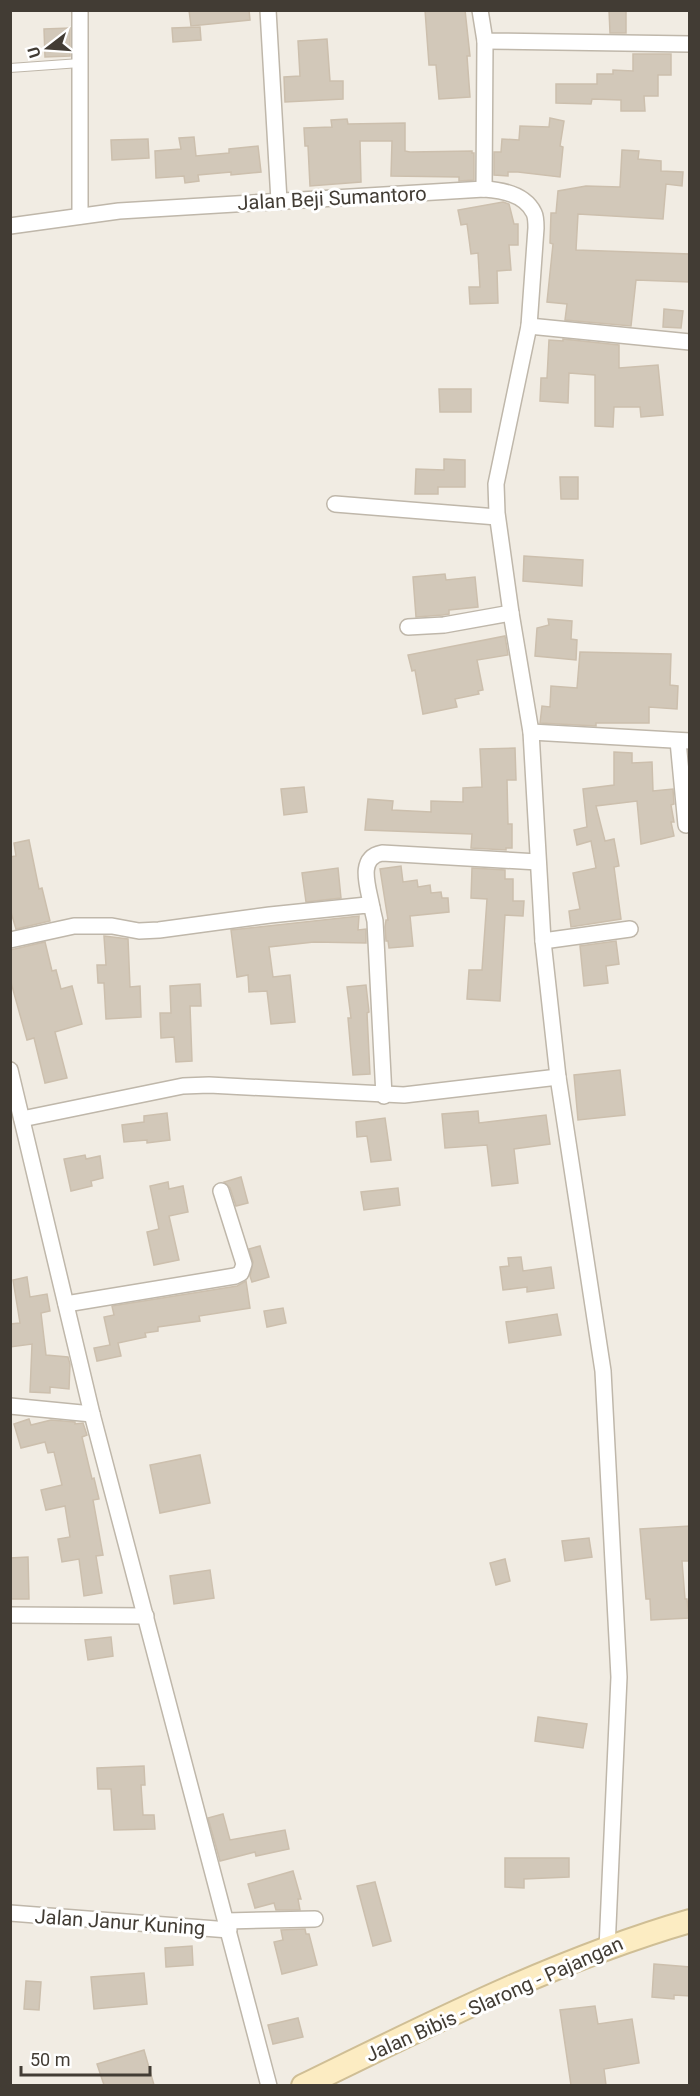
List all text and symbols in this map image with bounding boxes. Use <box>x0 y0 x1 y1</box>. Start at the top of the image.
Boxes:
north arrow <box>18 18 78 78</box>
text: U <box>24 44 45 60</box>
street label: Jalan Beji Sumantoro <box>237 181 427 215</box>
street label: Jalan Janur Kuning <box>34 1904 206 1940</box>
street label: Jalan Bibis - Slarong - Pajangan <box>361 1931 627 2067</box>
scale bar <box>21 2039 150 2077</box>
text: 50 m <box>30 2049 70 2070</box>

